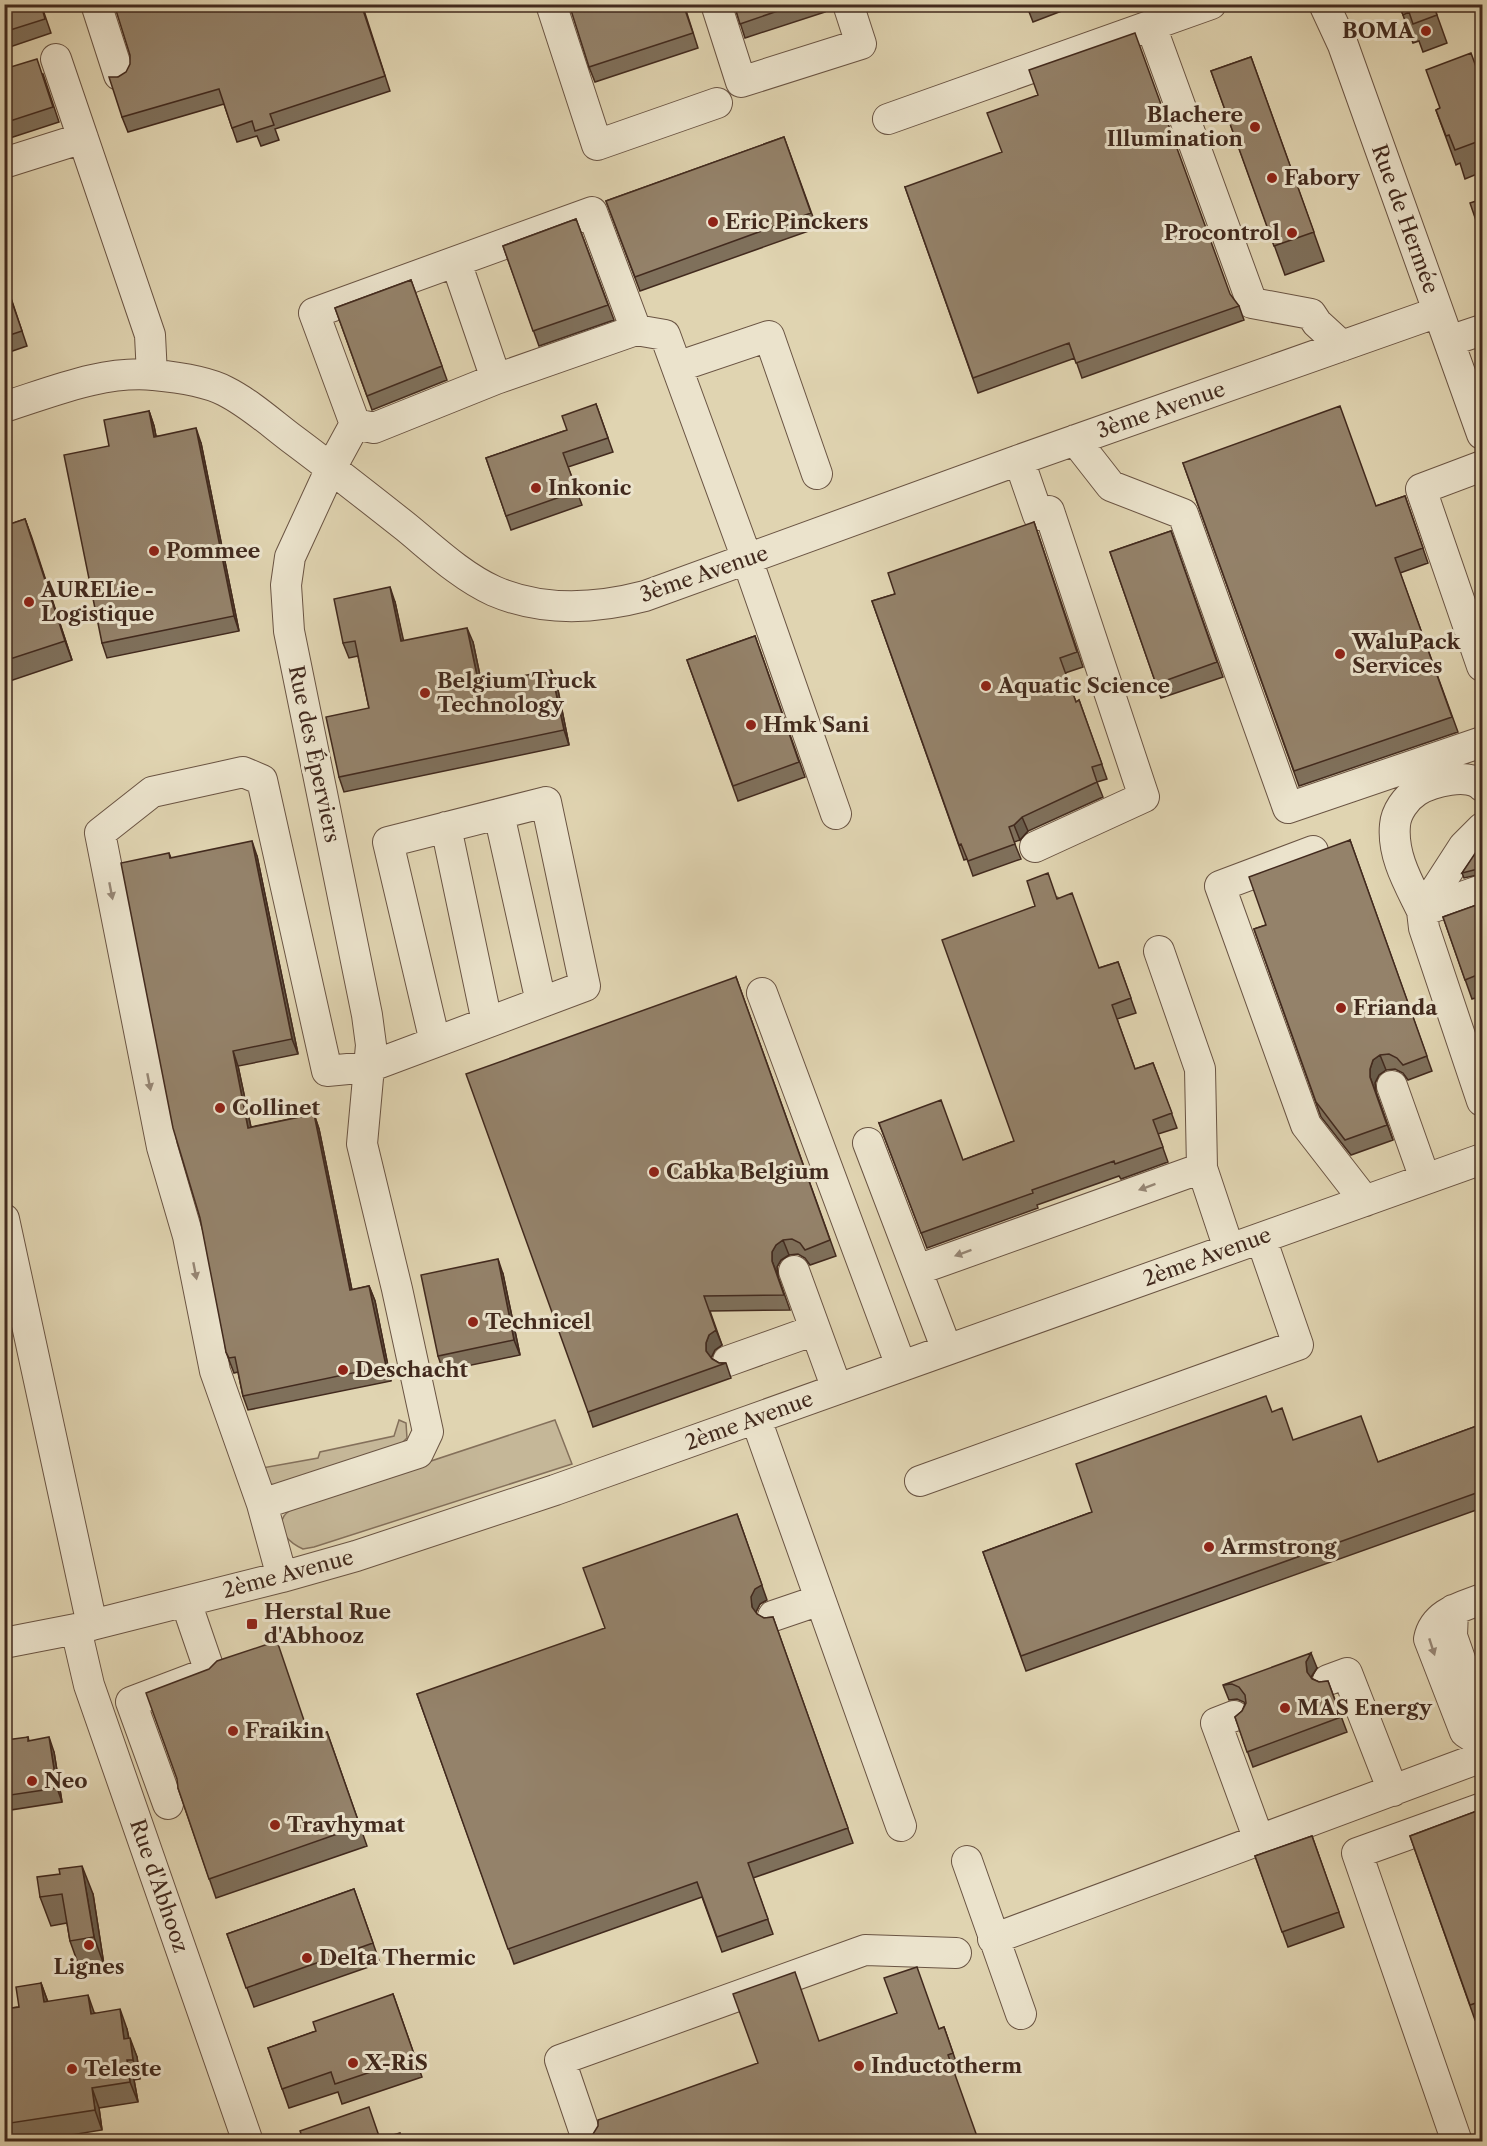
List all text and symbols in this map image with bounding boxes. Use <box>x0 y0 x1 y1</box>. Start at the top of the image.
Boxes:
place label: BOMA <box>1342 18 1415 43</box>
marker: BOMA <box>1419 24 1433 38</box>
place label: Blachere Illumination <box>1107 102 1244 151</box>
marker: Blachere Illumination <box>1248 120 1262 134</box>
street label: Rue de Hermée <box>1367 141 1444 297</box>
place label: Fabory <box>1284 165 1361 190</box>
marker: Fabory <box>1265 171 1279 185</box>
place label: Eric Pinckers <box>725 209 868 234</box>
marker: Eric Pinckers <box>706 215 720 229</box>
place label: Procontrol <box>1164 220 1280 245</box>
marker: Procontrol <box>1285 226 1299 240</box>
street label: 3ème Avenue <box>1093 376 1228 443</box>
place label: Inkonic <box>548 475 632 500</box>
marker: Inkonic <box>529 481 543 495</box>
place label: Pommee <box>166 538 260 563</box>
street label: 3ème Avenue <box>636 540 771 607</box>
marker: Pommee <box>147 544 161 558</box>
place label: AURELie - Logistique <box>40 577 154 626</box>
marker: AURELie - Logistique <box>22 595 36 609</box>
place label: WaluPack Services <box>1351 629 1461 678</box>
marker: WaluPack Services <box>1333 647 1347 661</box>
street label: Rue des Éperviers <box>284 663 345 845</box>
place label: Belgium Truck Technology <box>437 668 598 717</box>
place label: Aquatic Science <box>997 673 1170 698</box>
marker: Aquatic Science <box>979 679 993 693</box>
marker: Belgium Truck Technology <box>418 686 432 700</box>
place label: Hmk Sani <box>763 712 870 737</box>
marker: Hmk Sani <box>744 718 758 732</box>
one-way arrow <box>107 881 116 900</box>
place label: Frianda <box>1353 995 1438 1020</box>
marker: Frianda <box>1334 1001 1348 1015</box>
one-way arrow <box>145 1073 154 1092</box>
place label: Collinet <box>232 1095 320 1120</box>
marker: Collinet <box>213 1101 227 1115</box>
place label: Cabka Belgium <box>666 1159 830 1184</box>
marker: Cabka Belgium <box>647 1165 661 1179</box>
one-way arrow <box>1138 1183 1156 1193</box>
street label: 2ème Avenue <box>1139 1222 1274 1291</box>
one-way arrow <box>954 1249 972 1259</box>
one-way arrow <box>191 1262 200 1281</box>
place label: Technicel <box>485 1309 591 1334</box>
marker: Technicel <box>466 1315 480 1329</box>
place label: Deschacht <box>355 1357 469 1382</box>
marker: Deschacht <box>336 1363 350 1377</box>
street label: 2ème Avenue <box>681 1386 816 1455</box>
place label: Armstrong <box>1220 1534 1337 1559</box>
marker: Armstrong <box>1202 1540 1216 1554</box>
street label: 2ème Avenue <box>220 1544 356 1603</box>
place label: Herstal Rue d'Abhooz <box>264 1599 391 1648</box>
marker: Herstal Rue d'Abhooz <box>245 1617 259 1631</box>
one-way arrow <box>1428 1638 1438 1656</box>
place label: MAS Energy <box>1297 1695 1433 1720</box>
marker: MAS Energy <box>1278 1701 1292 1715</box>
place label: Fraikin <box>245 1718 325 1743</box>
marker: Fraikin <box>226 1724 240 1738</box>
place label: Neo <box>44 1768 88 1793</box>
marker: Neo <box>25 1774 39 1788</box>
place label: Travhymat <box>287 1812 406 1837</box>
street label: Rue d'Abhooz <box>125 1816 194 1956</box>
marker: Travhymat <box>268 1818 282 1832</box>
marker: Lignes <box>82 1938 96 1952</box>
place label: Delta Thermic <box>319 1945 476 1970</box>
marker: Delta Thermic <box>300 1951 314 1965</box>
place label: Lignes <box>54 1954 124 1979</box>
place label: X-RiS <box>364 2050 428 2075</box>
place label: Inductotherm <box>871 2053 1022 2078</box>
place label: Teleste <box>84 2056 161 2081</box>
marker: X-RiS <box>346 2056 360 2070</box>
marker: Inductotherm <box>852 2059 866 2073</box>
marker: Teleste <box>65 2062 79 2076</box>

